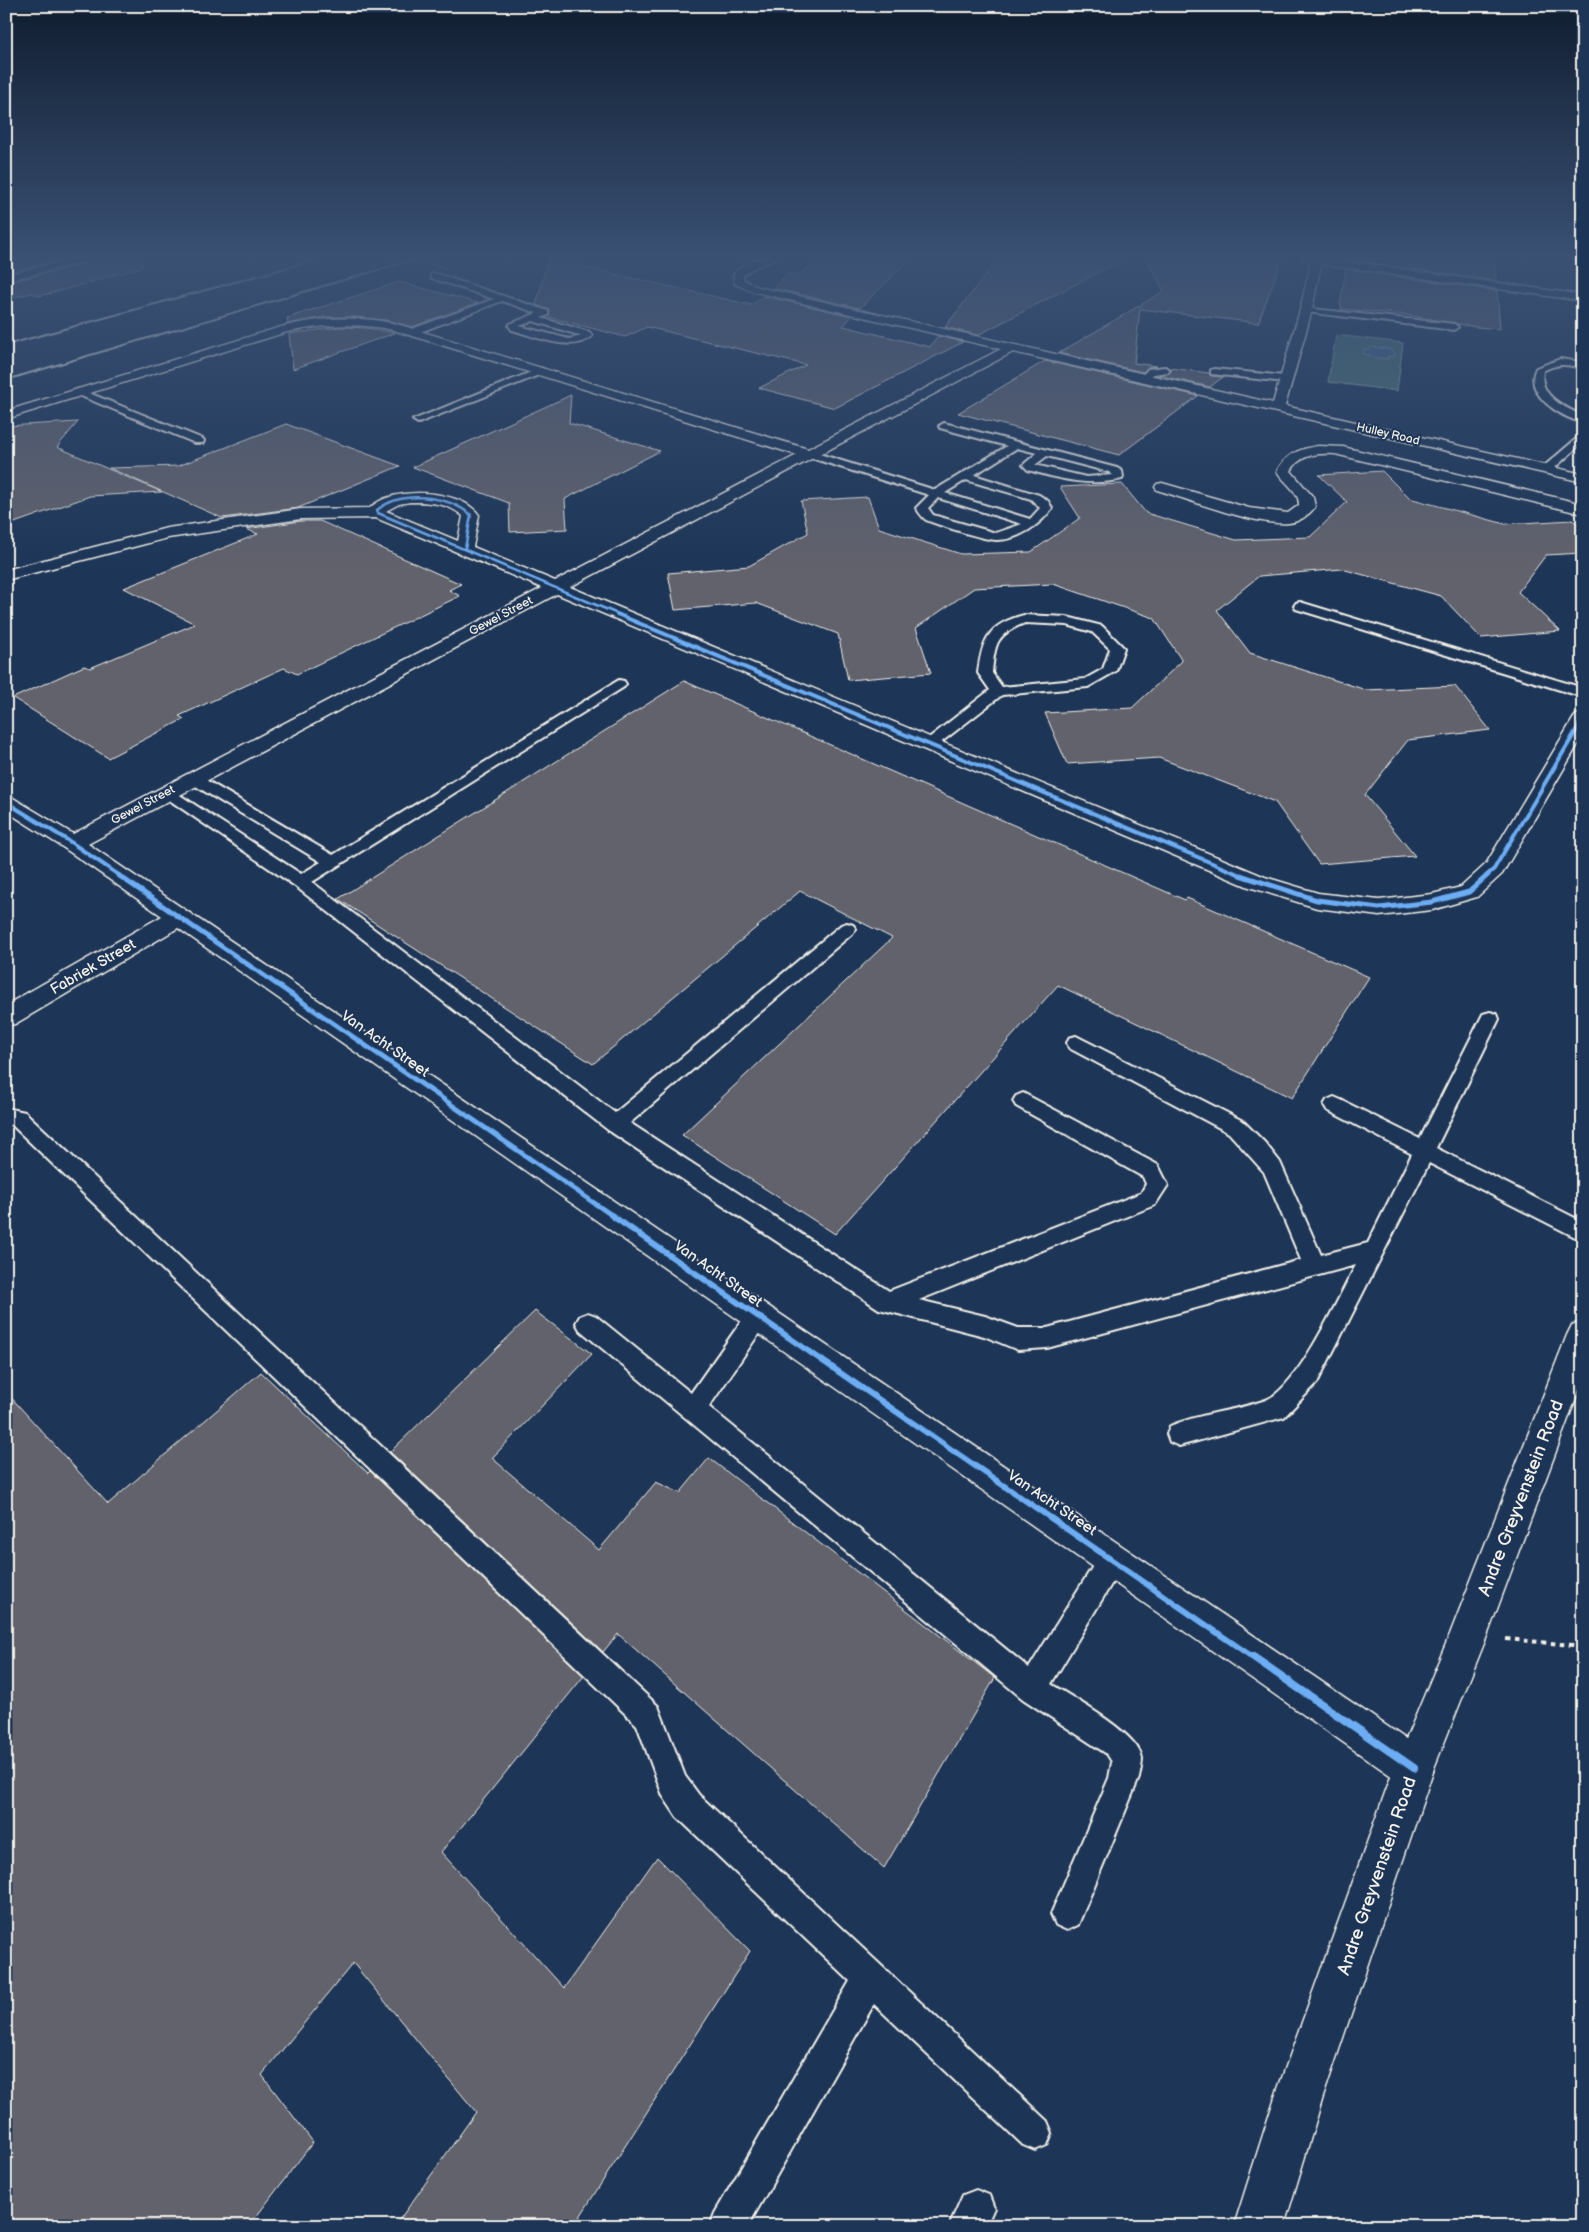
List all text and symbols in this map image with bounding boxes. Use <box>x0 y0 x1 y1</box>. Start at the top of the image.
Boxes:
street label: Hulley Road <box>1355 419 1421 449</box>
street label: Gewel Street <box>467 593 536 639</box>
street label: Gewel Street <box>109 782 178 828</box>
street label: Fabriek Street <box>47 935 139 999</box>
street label: Van Acht Street <box>337 1006 433 1082</box>
street label: Van Acht Street <box>670 1236 766 1312</box>
street label: Andre Greyvenstein Road <box>1474 1397 1568 1599</box>
street label: Van Acht Street <box>1004 1466 1101 1540</box>
street label: Andre Greyvenstein Road <box>1333 1774 1421 1978</box>

